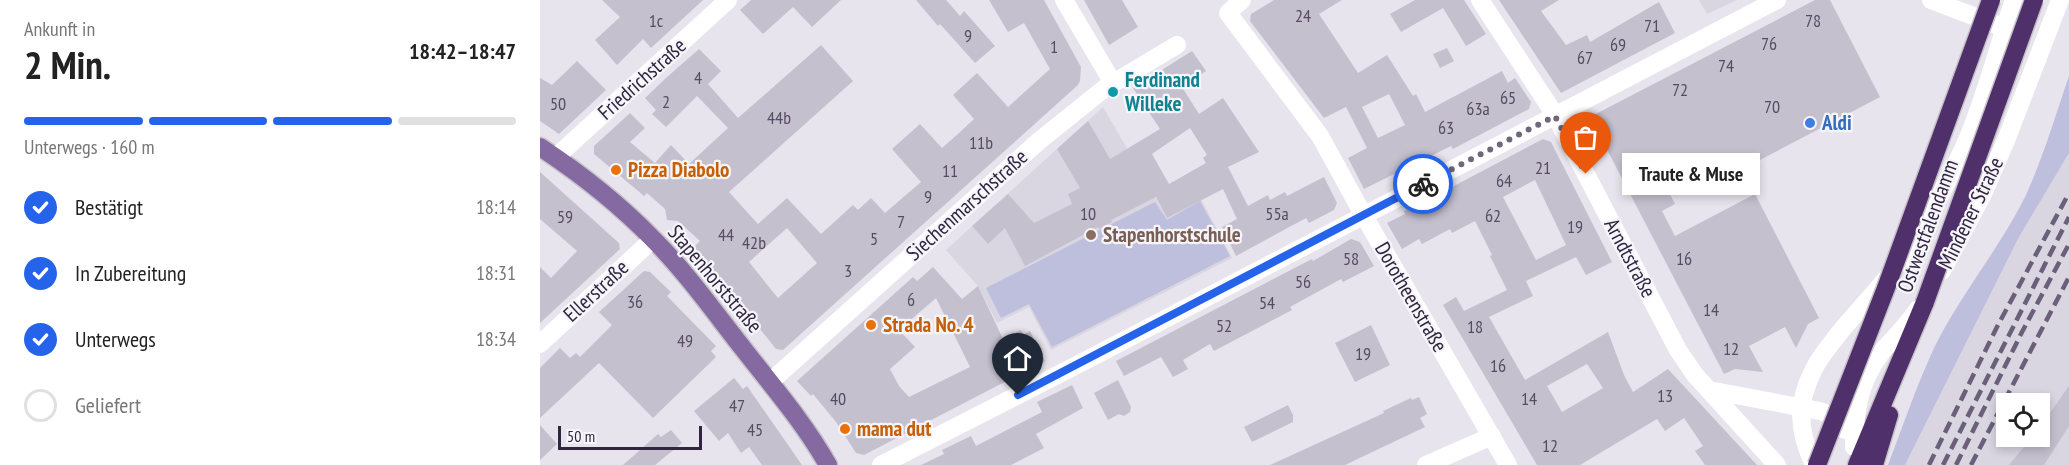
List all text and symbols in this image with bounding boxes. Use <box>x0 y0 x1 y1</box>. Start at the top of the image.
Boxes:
house number: 24 <box>1295 4 1311 27</box>
house number: 1c <box>649 9 664 32</box>
house number: 78 <box>1805 9 1821 32</box>
house number: 71 <box>1644 14 1660 37</box>
text: Ankunft in <box>24 16 95 42</box>
house number: 9 <box>964 24 972 47</box>
street label: Friedrichstraße <box>592 32 691 125</box>
house number: 76 <box>1761 32 1777 55</box>
house number: 69 <box>1610 33 1626 56</box>
house number: 1 <box>1050 35 1058 58</box>
text: 18:42–18:47 <box>409 37 516 65</box>
text: 2 Min. <box>24 39 111 90</box>
house number: 67 <box>1577 46 1593 69</box>
house number: 74 <box>1718 54 1734 77</box>
house number: 4 <box>694 66 702 89</box>
place label: Ferdinand Willeke <box>1124 66 1200 117</box>
house number: 72 <box>1672 78 1688 101</box>
marker: Ferdinand Willeke <box>1106 85 1120 99</box>
house number: 65 <box>1500 86 1516 109</box>
house number: 2 <box>662 90 670 113</box>
house number: 50 <box>550 92 566 115</box>
house number: 70 <box>1764 95 1780 118</box>
house number: 63a <box>1466 97 1490 120</box>
house number: 44b <box>767 106 791 129</box>
place label: Aldi <box>1821 109 1852 136</box>
pin <box>1560 112 1611 174</box>
house number: 63 <box>1438 116 1454 139</box>
marker: Aldi <box>1803 116 1817 130</box>
icon: bag <box>1569 121 1602 154</box>
house number: 11b <box>969 131 993 154</box>
text: Unterwegs · 160 m <box>24 134 154 160</box>
street label: Siechenmarschstraße <box>900 143 1033 266</box>
callout: Traute & Muse <box>1622 153 1760 195</box>
street label: Mindener Straße <box>1932 153 2009 273</box>
courier <box>1393 154 1453 214</box>
place label: Pizza Diabolo <box>628 156 729 183</box>
house number: 21 <box>1535 156 1551 179</box>
street label: Ostwestfalendamm <box>1891 156 1964 296</box>
house number: 11 <box>942 159 958 182</box>
text: Traute & Muse <box>1639 161 1743 187</box>
marker: Pizza Diabolo <box>609 163 623 177</box>
icon: bike <box>1407 168 1440 201</box>
house number: 64 <box>1496 169 1512 192</box>
house number: 9 <box>924 185 932 208</box>
icon: check <box>24 191 57 224</box>
text: Bestätigt <box>75 193 143 221</box>
text: 18:14 <box>476 194 516 220</box>
house number: 10 <box>1080 202 1096 225</box>
house number: 55a <box>1265 202 1289 225</box>
house number: 62 <box>1485 204 1501 227</box>
house number: 59 <box>557 205 573 228</box>
house number: 7 <box>897 210 905 233</box>
street label: Arndtstraße <box>1598 214 1662 302</box>
house number: 19 <box>1567 215 1583 238</box>
street label: Stapenhorststraße <box>662 219 768 338</box>
place label: Stapenhorstschule <box>1103 221 1241 248</box>
house number: 44 <box>718 223 734 246</box>
house number: 5 <box>870 227 878 250</box>
marker: Stapenhorstschule <box>1084 228 1098 242</box>
house number: 42b <box>742 231 766 254</box>
street label: Dorotheenstraße <box>1369 237 1454 356</box>
house number: 58 <box>1343 247 1359 270</box>
house number: 16 <box>1676 247 1692 270</box>
street label: Ellerstraße <box>558 254 634 328</box>
icon: check <box>24 257 57 290</box>
text: In Zubereitung <box>75 259 186 287</box>
house number: 3 <box>844 259 852 282</box>
text: 18:31 <box>476 260 516 286</box>
house number: 56 <box>1295 270 1311 293</box>
house number: 6 <box>907 288 915 311</box>
house number: 36 <box>627 290 643 313</box>
house number: 54 <box>1259 291 1275 314</box>
house number: 14 <box>1703 298 1719 321</box>
place label: Strada No. 4 <box>883 311 974 338</box>
house number: 52 <box>1216 314 1232 337</box>
house number: 18 <box>1467 315 1483 338</box>
marker: Strada No. 4 <box>864 318 878 332</box>
icon: check <box>24 323 57 356</box>
text: Unterwegs <box>75 325 156 353</box>
text: 18:34 <box>476 326 516 352</box>
house number: 49 <box>677 329 693 352</box>
pin <box>992 333 1043 395</box>
house number: 12 <box>1723 337 1739 360</box>
icon: home <box>1001 342 1034 375</box>
house number: 19 <box>1355 342 1371 365</box>
house number: 16 <box>1490 354 1506 377</box>
house number: 13 <box>1657 384 1673 407</box>
house number: 40 <box>830 387 846 410</box>
house number: 14 <box>1521 387 1537 410</box>
text: Geliefert <box>75 391 141 419</box>
map controls <box>1996 393 2050 447</box>
button: locate <box>1996 393 2050 447</box>
house number: 47 <box>729 394 745 417</box>
place label: mama dut <box>857 415 931 442</box>
house number: 45 <box>747 418 763 441</box>
marker: mama dut <box>838 422 852 436</box>
scale bar <box>558 423 702 450</box>
text: 50 m <box>567 426 595 446</box>
house number: 12 <box>1542 434 1558 457</box>

